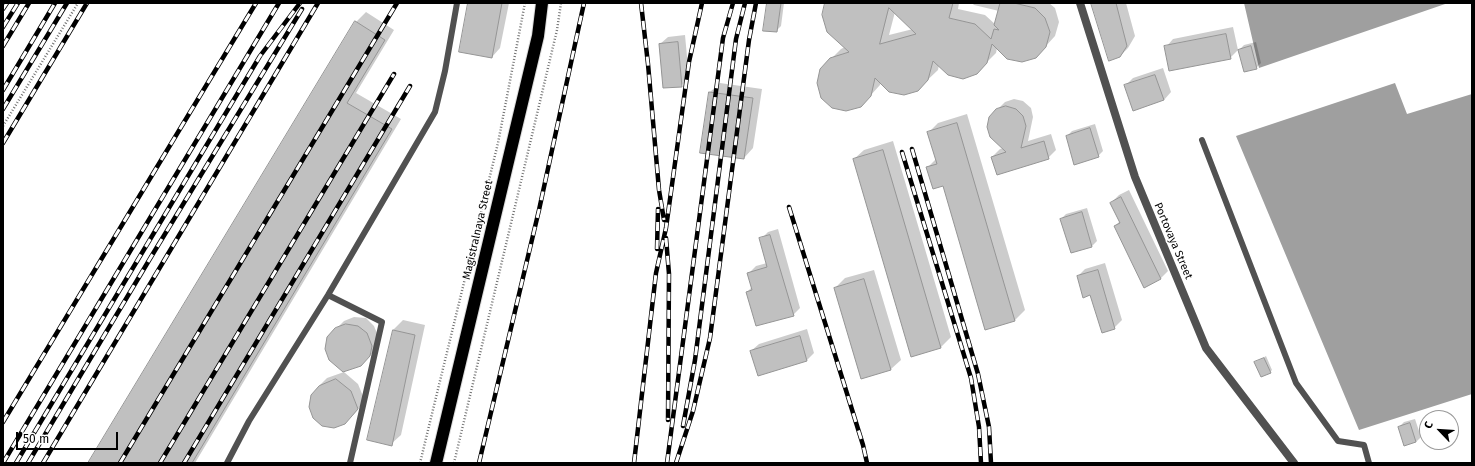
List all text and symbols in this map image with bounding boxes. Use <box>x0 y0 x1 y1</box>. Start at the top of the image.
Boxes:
street label: Magistralnaya Street <box>460 179 496 281</box>
street label: Portovaya Street <box>1151 201 1195 281</box>
north arrow <box>1419 410 1459 450</box>
text: С <box>1421 420 1436 431</box>
scale bar <box>18 424 120 450</box>
text: 50 m <box>23 432 49 446</box>

